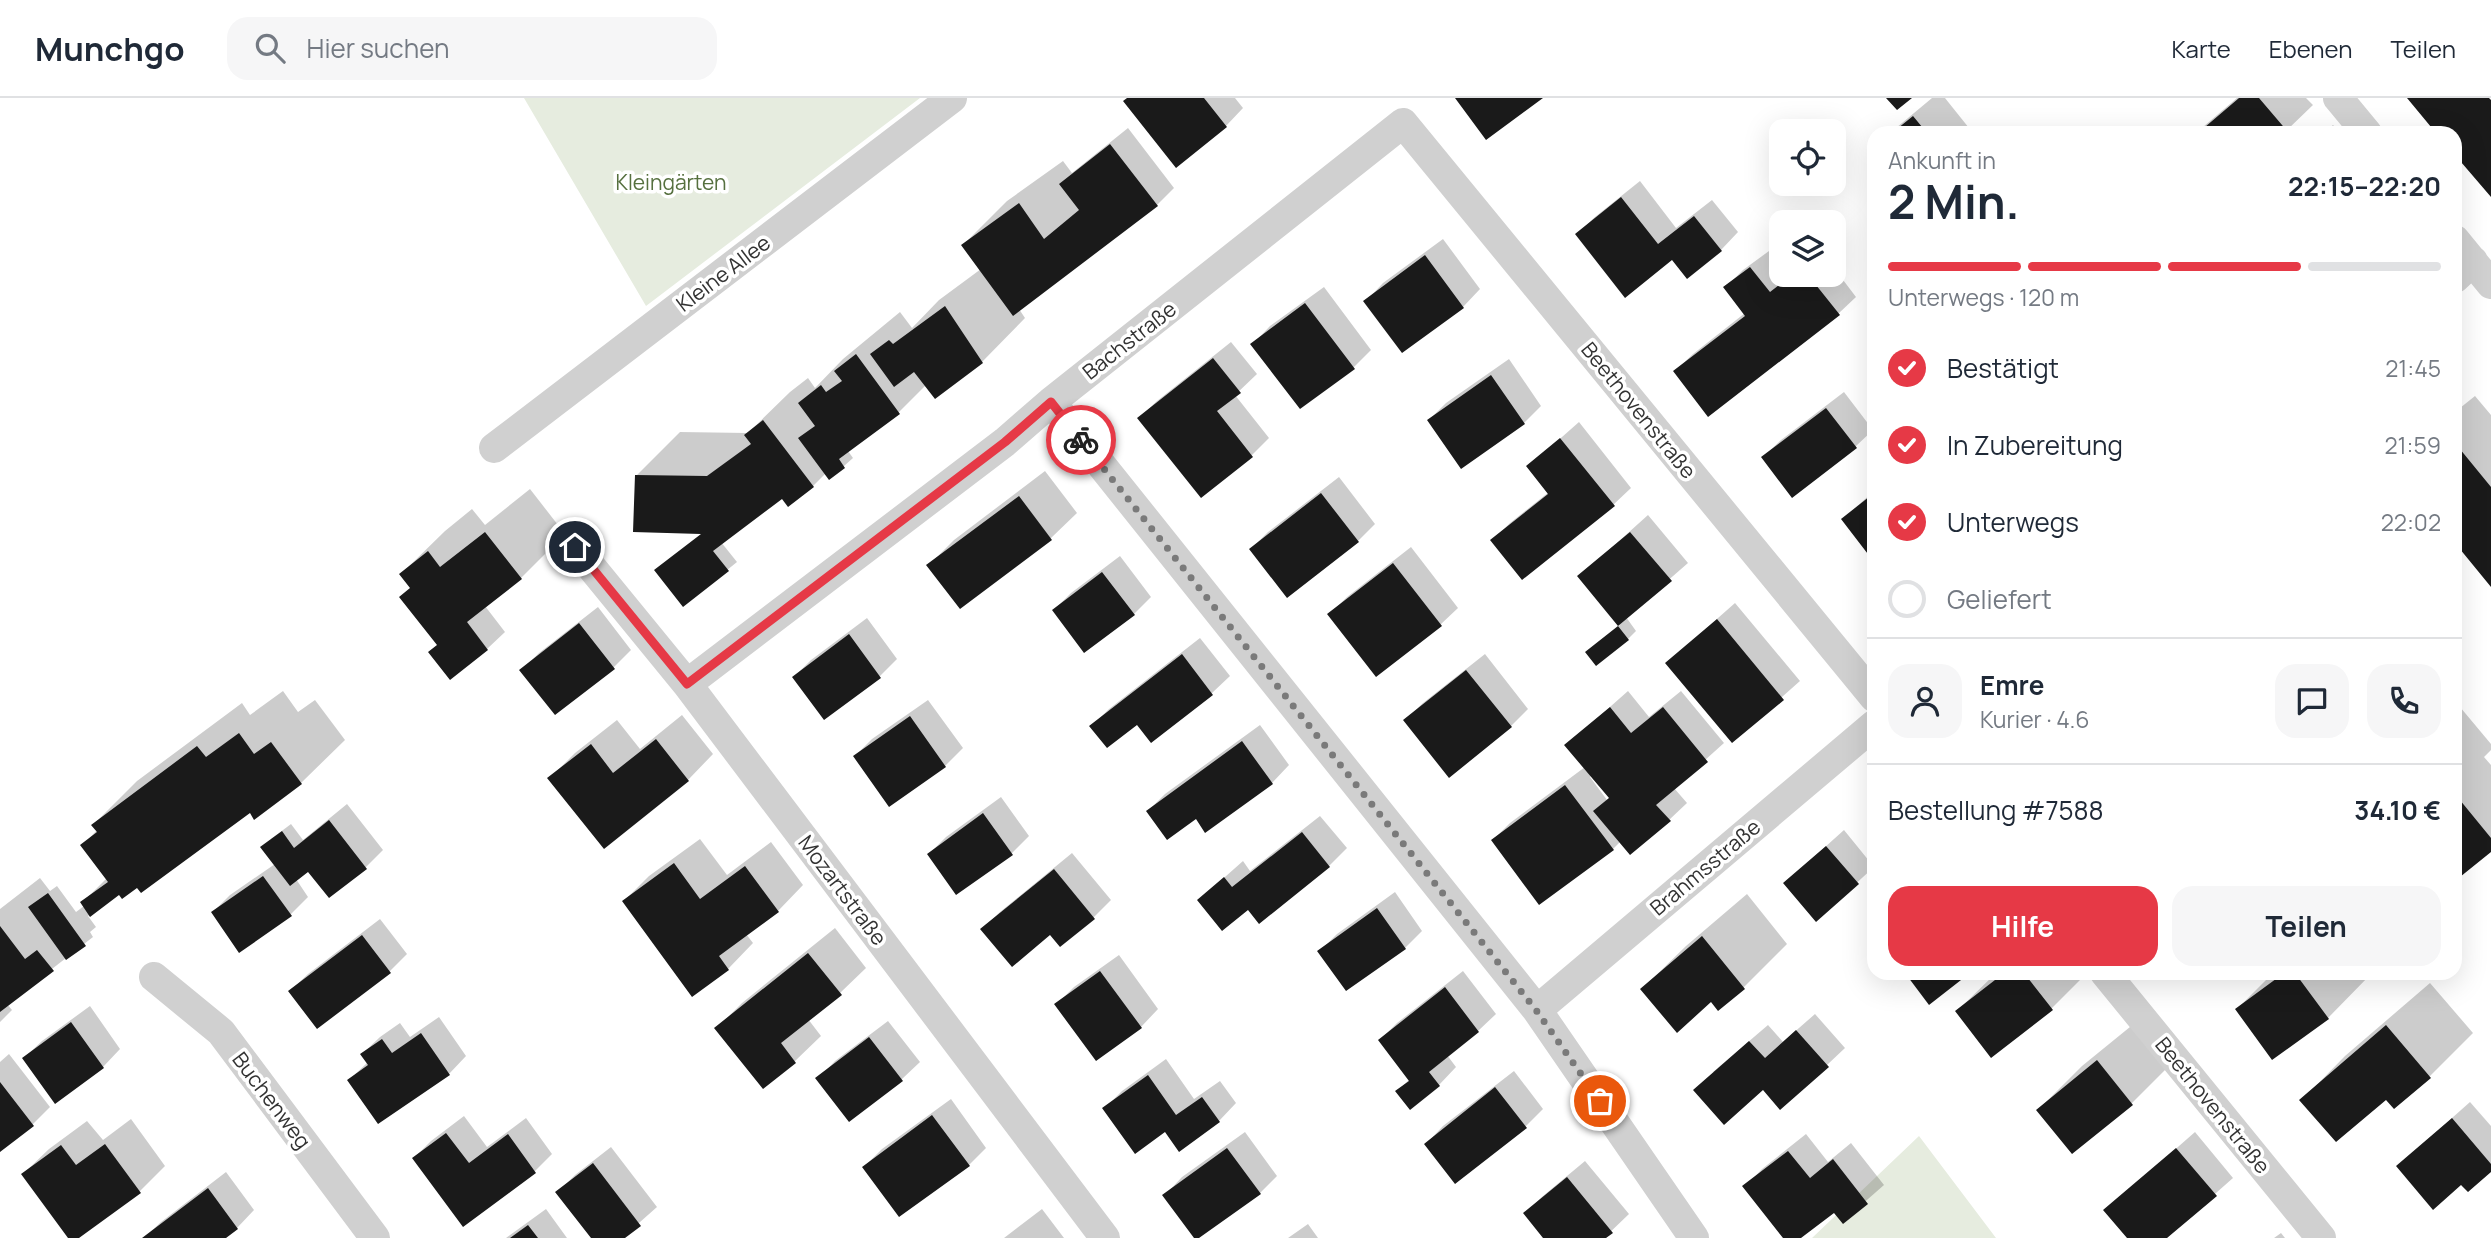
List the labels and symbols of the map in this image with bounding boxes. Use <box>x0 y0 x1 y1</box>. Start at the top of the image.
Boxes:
park label: Kleingärten <box>615 168 727 196</box>
street label: Kleine Allee <box>670 228 776 318</box>
street label: Bachstraße <box>1076 295 1182 385</box>
street label: Beethovenstraße <box>1575 336 1703 484</box>
courier <box>1046 405 1116 475</box>
pin <box>545 517 605 577</box>
street label: Brahmsstraße <box>1644 813 1766 921</box>
street label: Mozartstraße <box>792 829 894 951</box>
street label: Beethovenstraße <box>2149 1031 2277 1179</box>
street label: Buchenweg <box>226 1046 318 1154</box>
pin <box>1570 1071 1630 1131</box>

